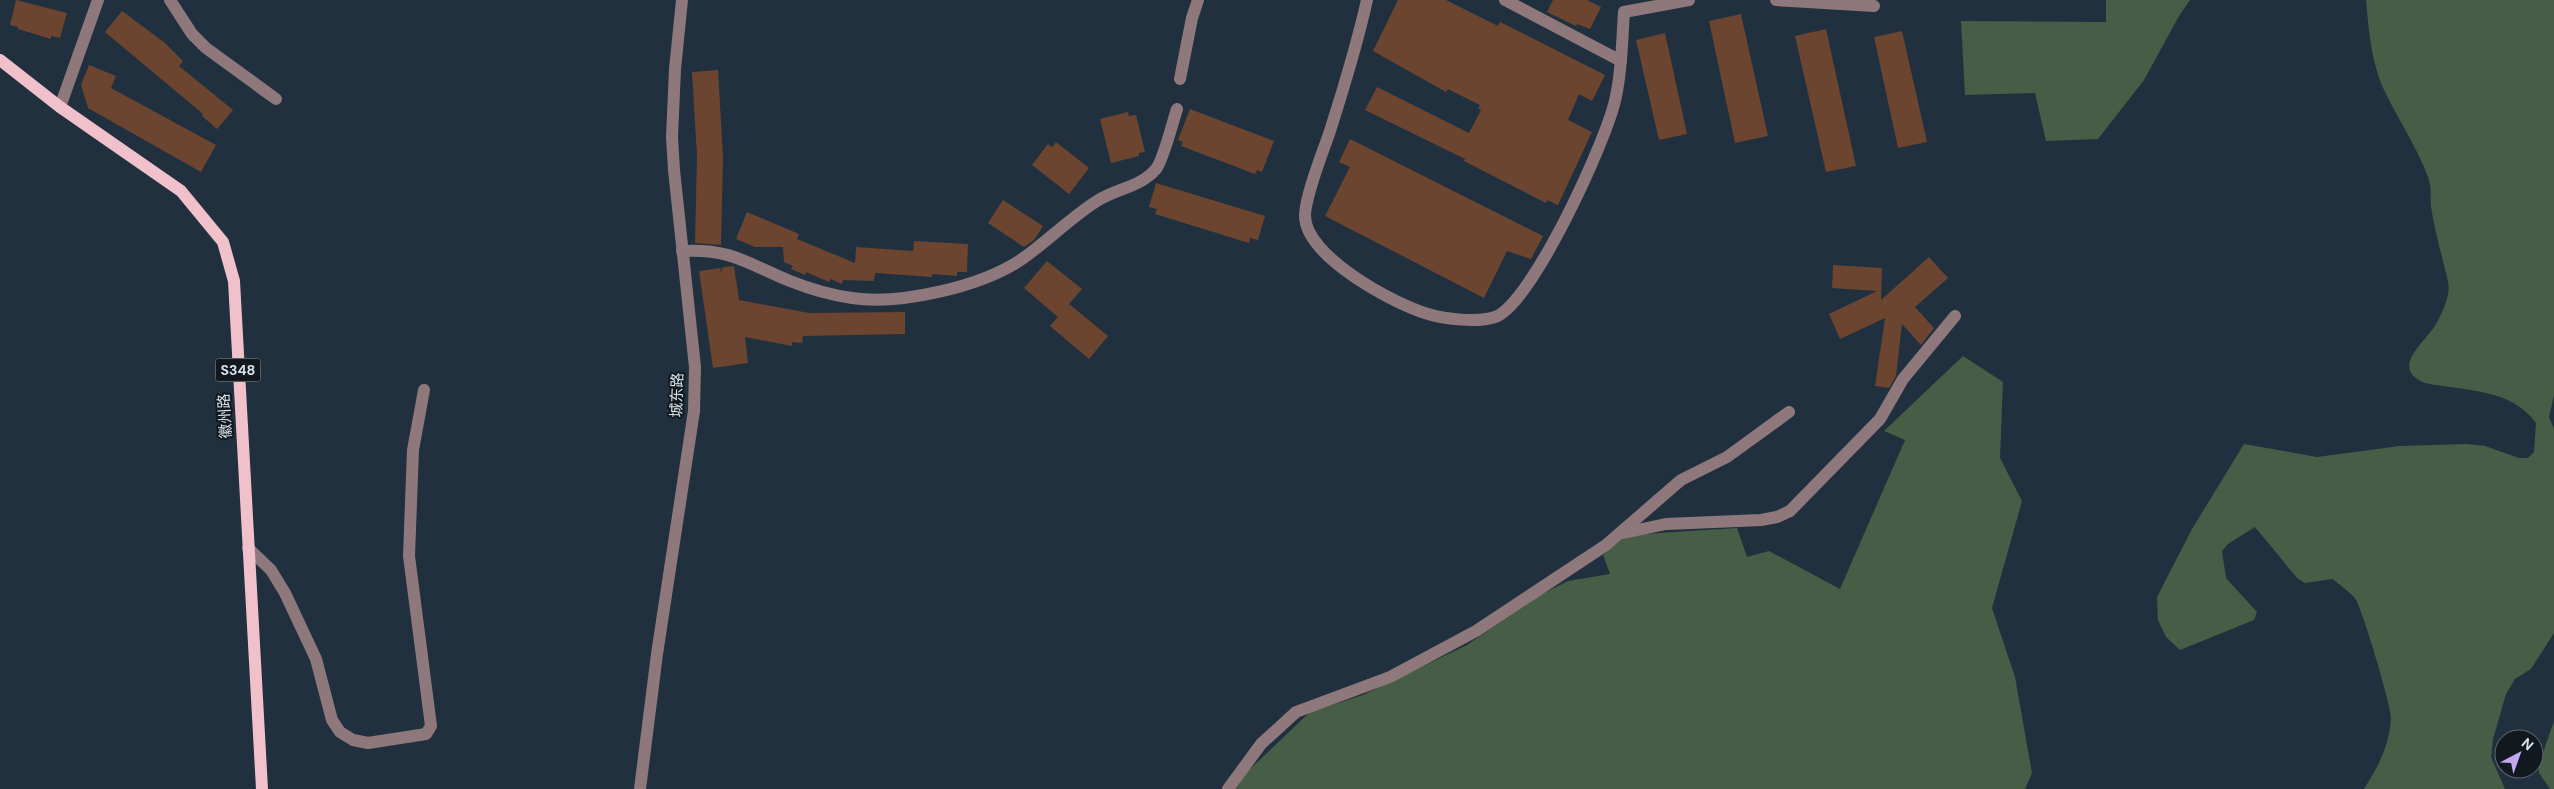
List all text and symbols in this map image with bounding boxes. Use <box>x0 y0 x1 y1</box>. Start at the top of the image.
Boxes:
road number: S348 <box>216 358 260 382</box>
street label: 城东路 <box>666 372 688 418</box>
street label: 徽州路 <box>214 393 236 439</box>
north arrow <box>2494 729 2544 779</box>
text: N <box>2518 734 2537 754</box>

